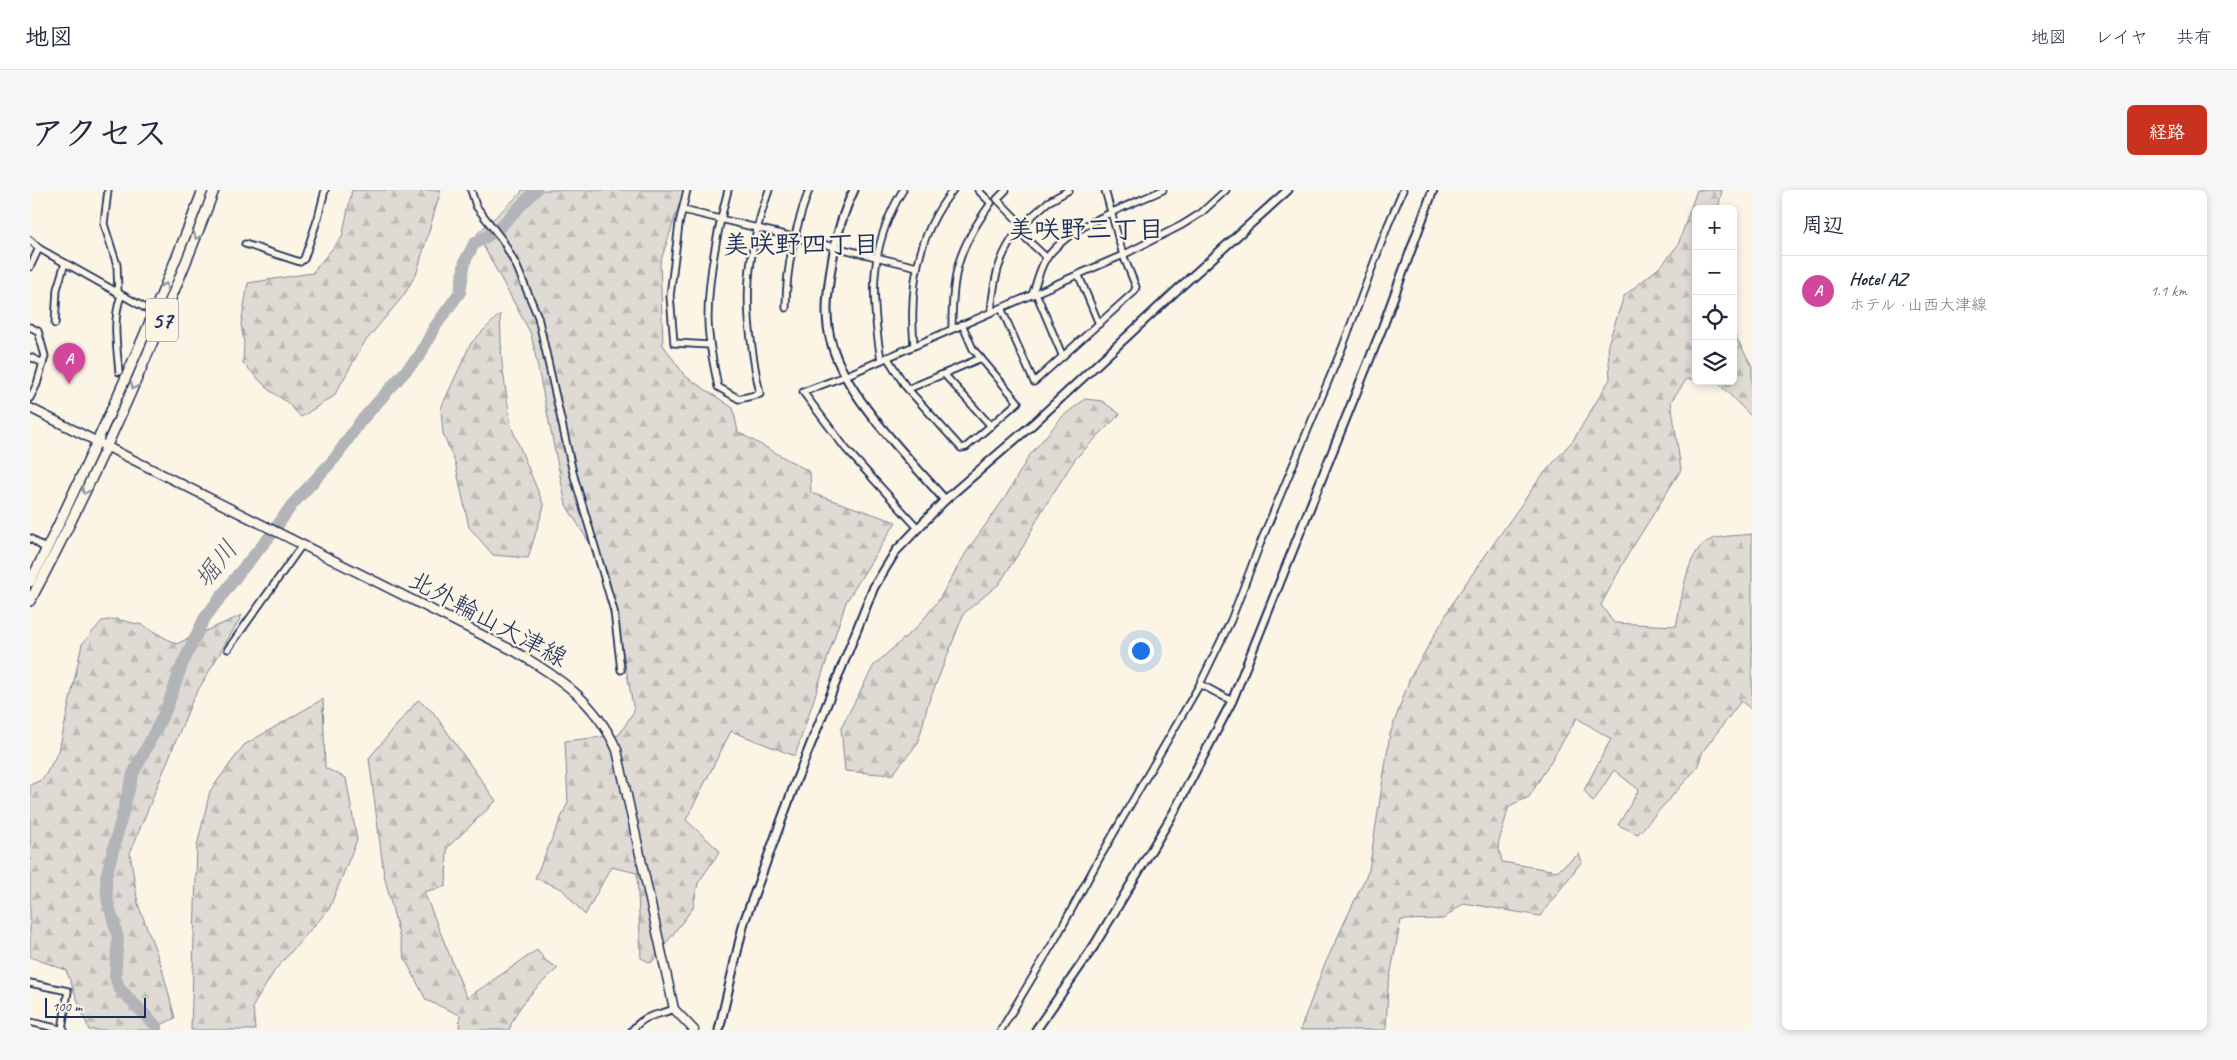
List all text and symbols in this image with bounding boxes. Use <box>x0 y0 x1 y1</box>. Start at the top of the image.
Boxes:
text: 地図 <box>25 22 73 52</box>
text: 地図 <box>2031 26 2067 48</box>
text: レイヤ <box>2095 26 2148 48</box>
text: 共有 <box>2176 26 2212 48</box>
button: 経路 <box>2127 105 2207 155</box>
text: アクセス <box>30 111 168 156</box>
map controls <box>1692 205 1737 385</box>
button: + <box>1692 205 1737 250</box>
text: 周辺 <box>1802 212 1844 238</box>
district label: 美咲野三丁目 <box>1008 213 1164 246</box>
district label: 美咲野四丁目 <box>723 228 879 261</box>
one-way arrow <box>193 231 204 240</box>
button: − <box>1692 250 1737 295</box>
text: Hotel AZ <box>1849 267 1907 291</box>
text: A <box>1814 281 1822 301</box>
text: 1.1 km <box>2150 281 2187 301</box>
one-way arrow <box>159 282 169 291</box>
button: locate <box>1692 295 1737 340</box>
text: ホテル · 山西大津線 <box>1849 295 1987 315</box>
road number: 57 <box>146 298 178 342</box>
button: layers <box>1692 340 1737 385</box>
pin: A <box>53 343 85 384</box>
one-way arrow <box>130 381 141 390</box>
one-way arrow <box>81 486 91 495</box>
water label: 堀川 <box>187 533 245 595</box>
street label: 北外輪山大津線 <box>403 564 573 674</box>
your location <box>1128 638 1154 664</box>
scale bar <box>45 995 146 1018</box>
text: 100 m <box>52 998 82 1015</box>

